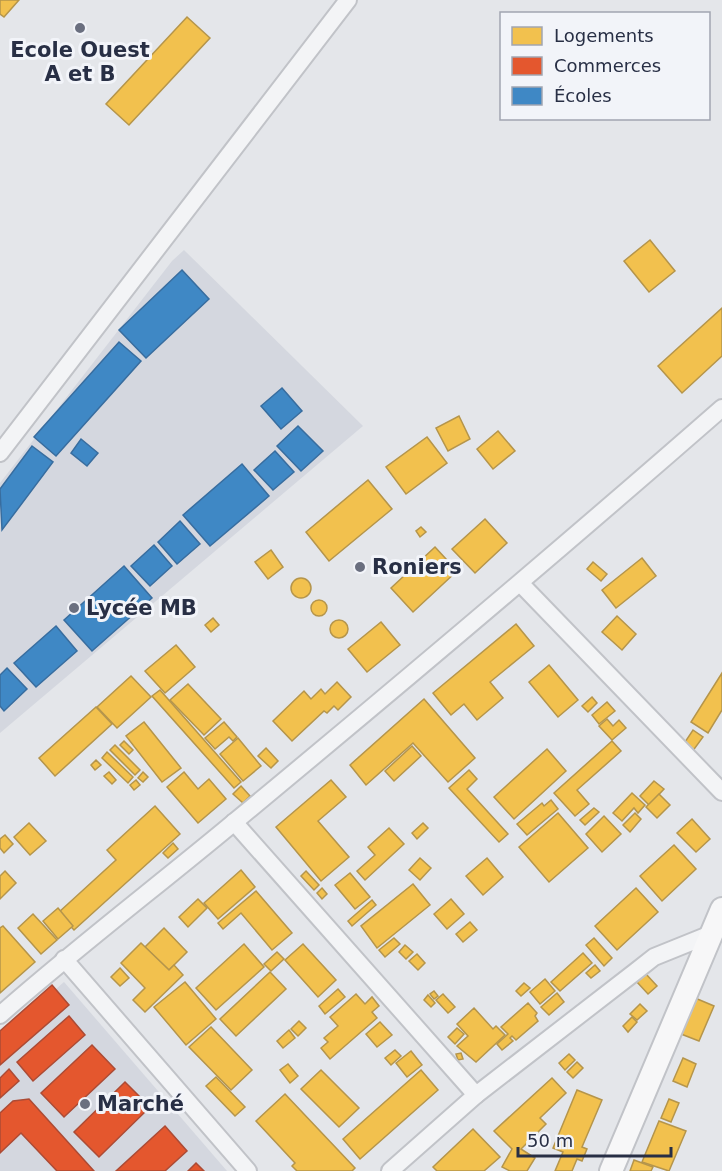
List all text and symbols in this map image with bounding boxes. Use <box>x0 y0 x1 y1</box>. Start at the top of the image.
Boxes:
legend <box>500 12 710 120</box>
marker: Ecole Ouest A et B <box>73 21 87 35</box>
text: Logements <box>554 25 654 46</box>
place label: Ecole Ouest A et B <box>10 38 150 86</box>
text: Commerces <box>554 55 661 76</box>
text: Écoles <box>554 85 612 106</box>
place label: Roniers <box>372 555 462 579</box>
marker: Roniers <box>353 560 367 574</box>
place label: Lycée MB <box>86 596 197 620</box>
marker: Lycée MB <box>67 601 81 615</box>
place label: Marché <box>97 1092 184 1116</box>
marker: Marché <box>78 1097 92 1111</box>
scale bar <box>518 1120 671 1158</box>
text: 50 m <box>527 1130 573 1151</box>

